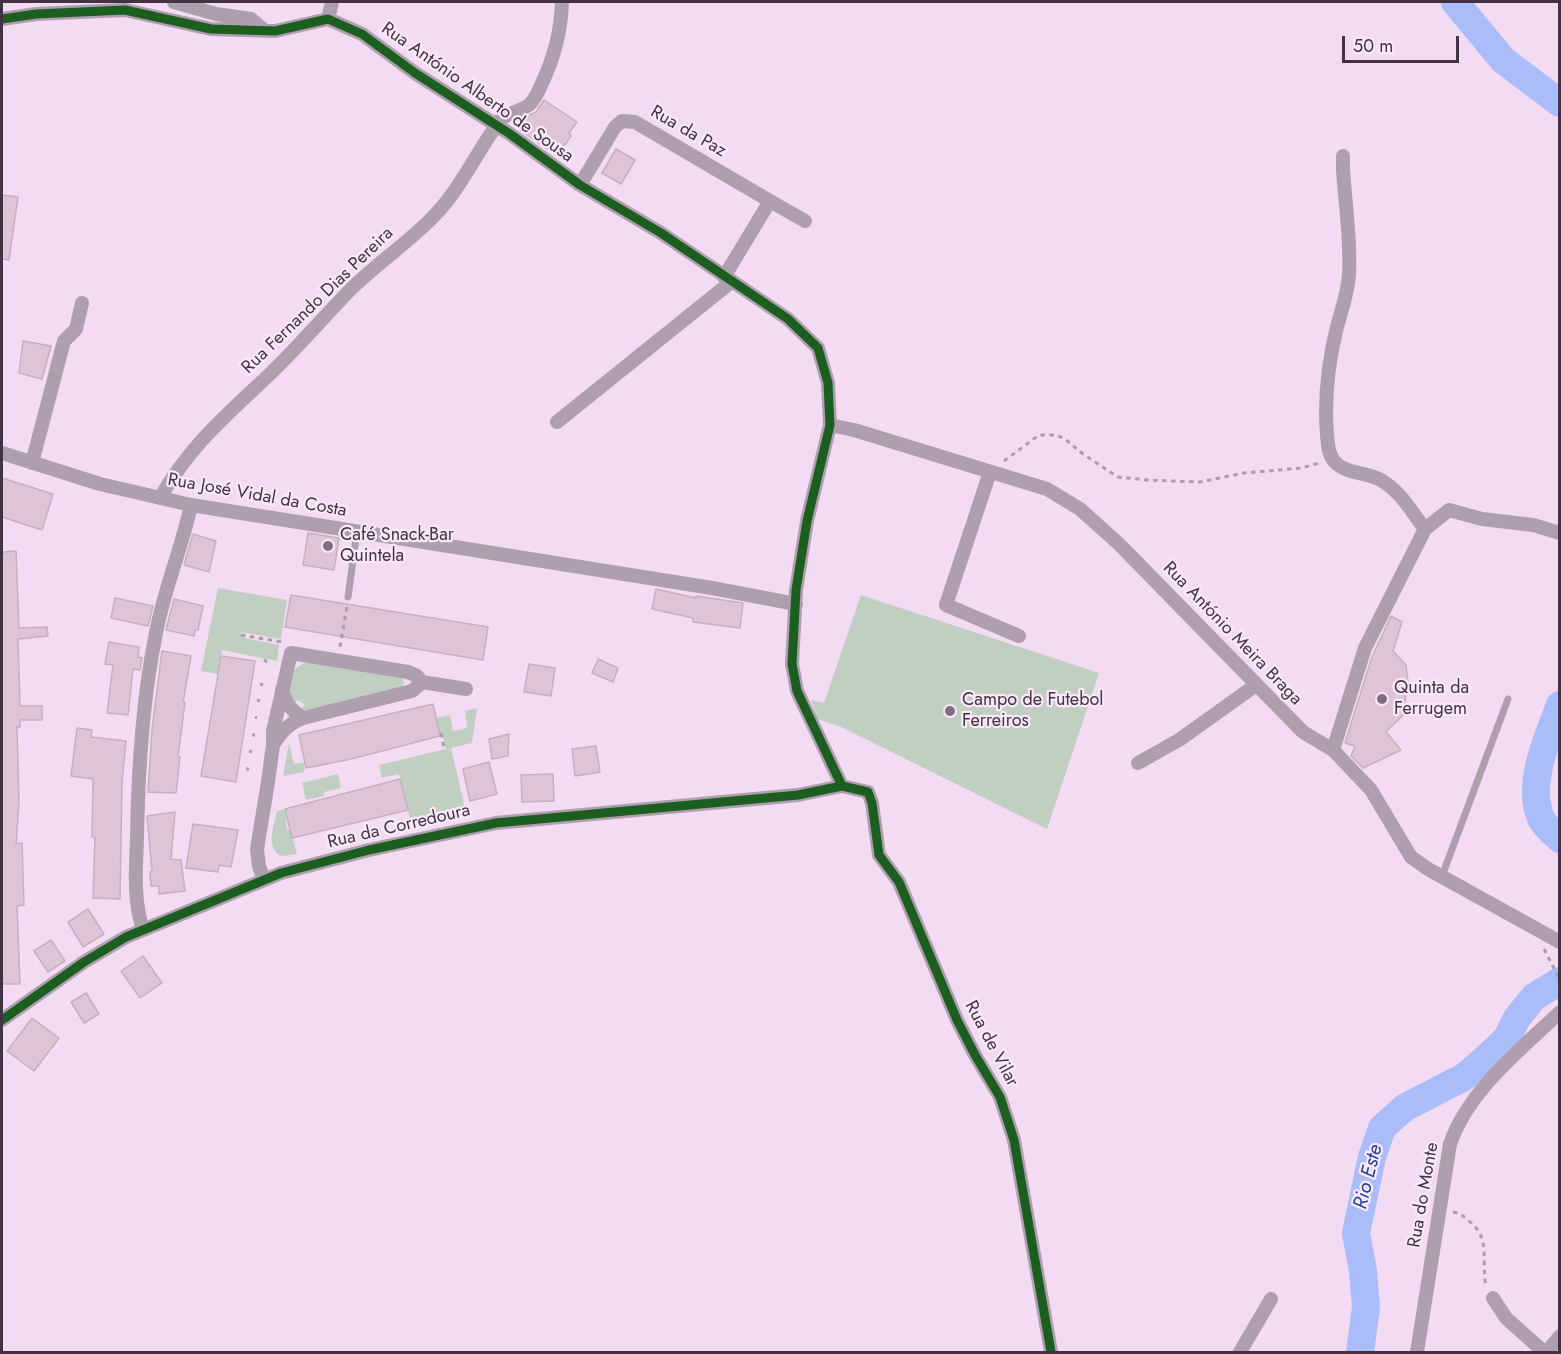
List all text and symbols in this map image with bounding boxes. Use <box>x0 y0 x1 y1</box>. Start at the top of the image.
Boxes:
street label: Rua António Alberto de Sousa <box>377 18 577 168</box>
scale bar <box>1345 24 1462 62</box>
text: 50 m <box>1353 33 1393 59</box>
street label: Rua da Paz <box>646 102 730 162</box>
street label: Rua Fernando Dias Pereira <box>238 223 398 379</box>
street label: Rua José Vidal da Costa <box>166 470 348 522</box>
place label: Café Snack-Bar Quintela <box>340 525 454 568</box>
marker: Café Snack-Bar Quintela <box>321 539 335 553</box>
street label: Rua António Meira Braga <box>1158 558 1306 710</box>
place label: Quinta da Ferrugem <box>1394 678 1469 720</box>
place label: Campo de Futebol Ferreiros <box>962 690 1103 732</box>
marker: Quinta da Ferrugem <box>1375 692 1389 706</box>
marker: Campo de Futebol Ferreiros <box>943 704 957 718</box>
street label: Rua da Corredoura <box>326 800 472 854</box>
street label: Rua de Vilar <box>959 997 1023 1091</box>
street label: Rua do Monte <box>1404 1141 1444 1249</box>
water label: Rio Este <box>1349 1142 1389 1212</box>

